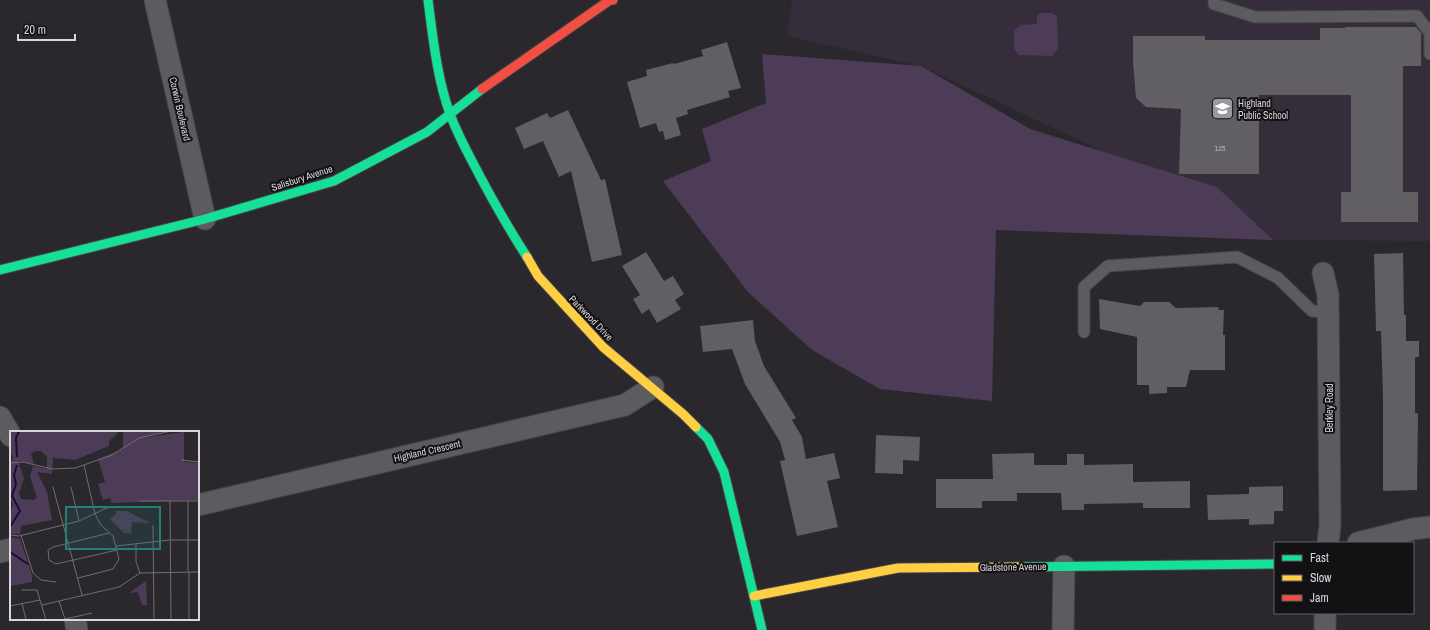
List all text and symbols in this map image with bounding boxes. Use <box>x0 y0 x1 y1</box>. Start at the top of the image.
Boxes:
scale bar <box>18 16 75 42</box>
text: 20 m <box>24 22 46 38</box>
street label: Corwin Boulevard <box>166 76 194 142</box>
school or university icon: Highland Public School <box>1209 96 1235 122</box>
place label: Highland Public School <box>1238 97 1288 122</box>
house number: 125 <box>1215 143 1226 153</box>
street label: Salisbury Avenue <box>270 162 335 194</box>
street label: Parkwood Drive <box>566 293 616 344</box>
street label: Berkley Road <box>1323 383 1336 433</box>
inset map <box>10 431 199 620</box>
street label: Highland Crescent <box>392 437 462 465</box>
legend <box>1274 542 1414 614</box>
text: Fast <box>1310 550 1329 566</box>
street label: Gladstone Avenue <box>979 560 1047 574</box>
text: Slow <box>1310 570 1332 586</box>
text: Jam <box>1310 590 1329 606</box>

